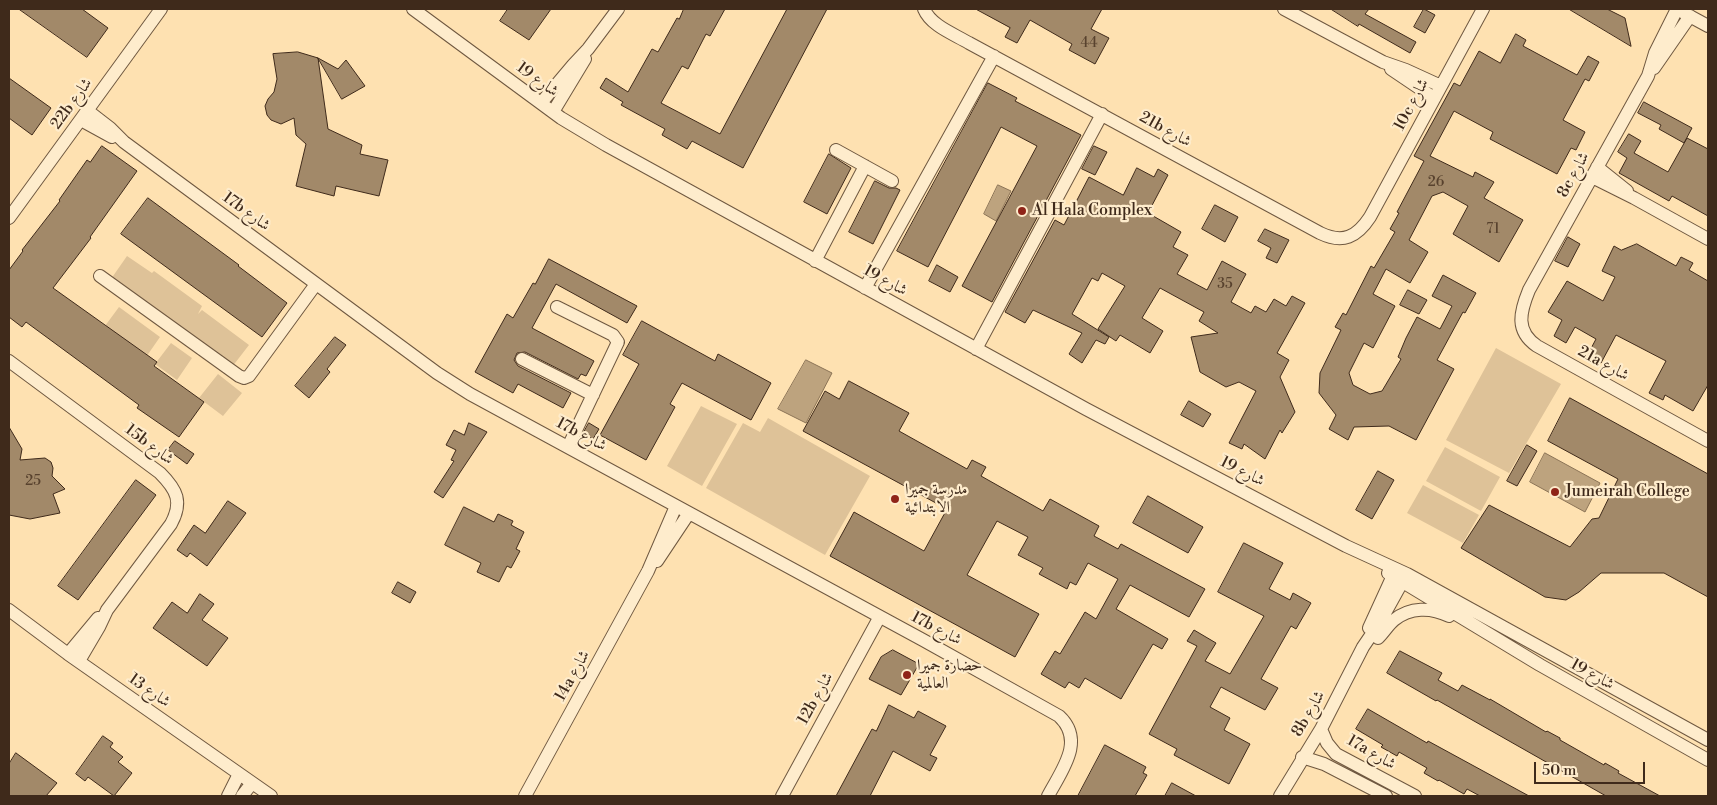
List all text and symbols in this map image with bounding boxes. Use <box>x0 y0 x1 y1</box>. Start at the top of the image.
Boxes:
house number: 44 <box>1081 36 1097 52</box>
street label: شارع 19 <box>512 58 562 102</box>
street label: 22b شارع <box>47 75 97 133</box>
street label: 10c شارع <box>1390 76 1434 134</box>
street label: 21b شارع <box>1136 108 1194 152</box>
street label: 8c شارع <box>1554 149 1594 201</box>
house number: 26 <box>1428 175 1444 191</box>
street label: 17b شارع <box>218 188 274 236</box>
place label: Al Hala Complex <box>1032 201 1152 221</box>
marker: Al Hala Complex <box>1016 205 1028 217</box>
house number: 71 <box>1486 222 1500 238</box>
street label: شارع 19 <box>860 261 910 301</box>
house number: 35 <box>1217 277 1233 293</box>
street label: 21a شارع <box>1574 342 1632 386</box>
street label: 17b شارع <box>553 414 609 456</box>
street label: 15b شارع <box>121 421 177 469</box>
street label: شارع 19 <box>1217 453 1267 491</box>
house number: 25 <box>25 474 41 490</box>
place label: مدرسة جميرا الابتدائية <box>905 480 968 518</box>
place label: Jumeirah College <box>1565 482 1690 502</box>
marker: Jumeirah College <box>1549 486 1561 498</box>
marker: مدرسة جميرا الابتدائية <box>889 493 901 505</box>
street label: 17b شارع <box>908 608 964 650</box>
street label: 14a شارع <box>551 647 595 705</box>
street label: شارع 19 <box>1567 655 1617 695</box>
place label: حضارة جميرا العالمية <box>917 656 982 694</box>
marker: حضارة جميرا العالمية <box>901 669 913 681</box>
street label: شارع 13 <box>124 670 174 712</box>
street label: 12b شارع <box>794 670 838 728</box>
street label: 8b شارع <box>1288 688 1330 740</box>
street label: 17a شارع <box>1343 731 1399 775</box>
scale bar <box>1537 752 1648 784</box>
text: 50 m <box>1542 761 1576 780</box>

